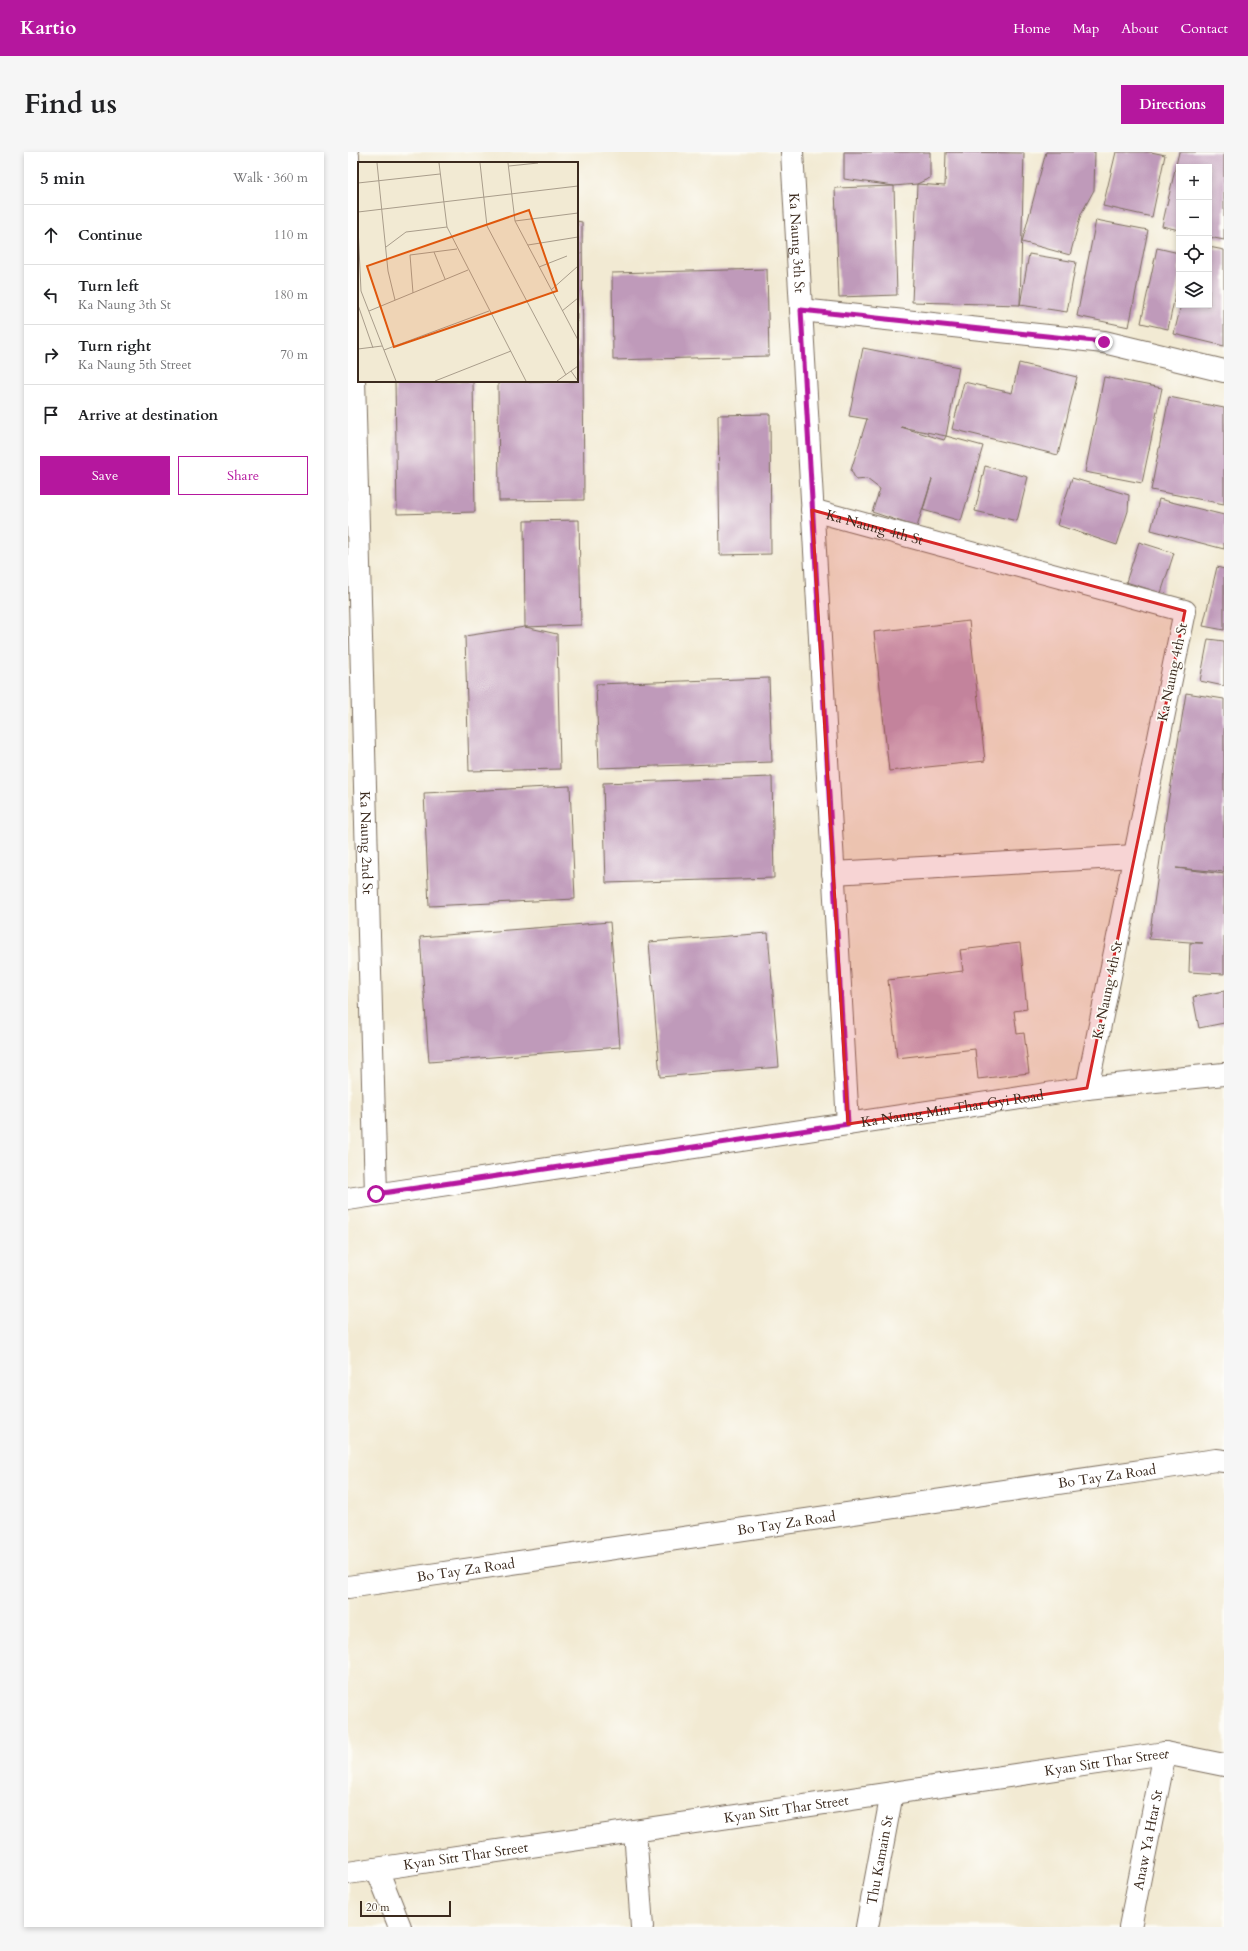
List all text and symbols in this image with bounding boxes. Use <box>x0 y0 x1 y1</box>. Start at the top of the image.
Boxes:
text: Kartio <box>20 15 76 41</box>
text: Home <box>1013 19 1051 38</box>
text: Map <box>1073 19 1099 38</box>
text: About <box>1121 19 1158 38</box>
text: Contact <box>1180 19 1228 38</box>
text: Find us <box>24 85 117 123</box>
button: Directions <box>1121 85 1224 124</box>
inset map <box>358 162 578 382</box>
map controls <box>1176 164 1212 308</box>
button: + <box>1176 164 1212 200</box>
text: 5 min <box>40 167 85 190</box>
text: Walk · 360 m <box>233 169 308 187</box>
street label: Ka Naung 3th St <box>784 192 809 294</box>
button: − <box>1176 200 1212 236</box>
icon: ahead <box>40 224 62 246</box>
text: Continue <box>78 225 143 245</box>
text: 110 m <box>274 226 308 244</box>
button: locate <box>1176 236 1212 272</box>
button: layers <box>1176 272 1212 308</box>
text: Turn left <box>78 276 139 296</box>
icon: left <box>40 284 62 306</box>
text: 180 m <box>274 286 308 304</box>
text: Ka Naung 3th St <box>78 296 171 314</box>
route end <box>1095 333 1113 351</box>
text: Turn right <box>78 336 151 356</box>
icon: right <box>40 344 62 366</box>
text: 70 m <box>280 346 308 364</box>
text: Ka Naung 5th Street <box>78 356 191 374</box>
icon: arrive <box>40 404 62 426</box>
text: Arrive at destination <box>78 405 218 425</box>
button: Save <box>40 456 170 495</box>
button: Share <box>178 456 308 495</box>
street label: Ka Naung 4th St <box>824 505 926 550</box>
street label: Ka Naung 4th St <box>1153 621 1192 723</box>
street label: Ka Naung 2nd St <box>355 791 377 895</box>
street label: Ka Naung 4th St <box>1088 939 1127 1041</box>
street label: Ka Naung Min Thar Gyi Road <box>860 1086 1045 1132</box>
route start <box>367 1185 385 1203</box>
street label: Bo Tay Za Road <box>1057 1460 1158 1493</box>
street label: Bo Tay Za Road <box>736 1507 837 1540</box>
street label: Bo Tay Za Road <box>415 1554 517 1587</box>
street label: Kyan Sitt Thar Street <box>1043 1744 1171 1781</box>
street label: Anaw Ya Htar St <box>1129 1788 1168 1892</box>
street label: Kyan Sitt Thar Street <box>723 1790 851 1828</box>
street label: Thu Kamain St <box>862 1813 898 1907</box>
street label: Kyan Sitt Thar Street <box>402 1838 530 1875</box>
scale bar <box>360 1899 451 1918</box>
text: 20 m <box>366 1900 390 1915</box>

